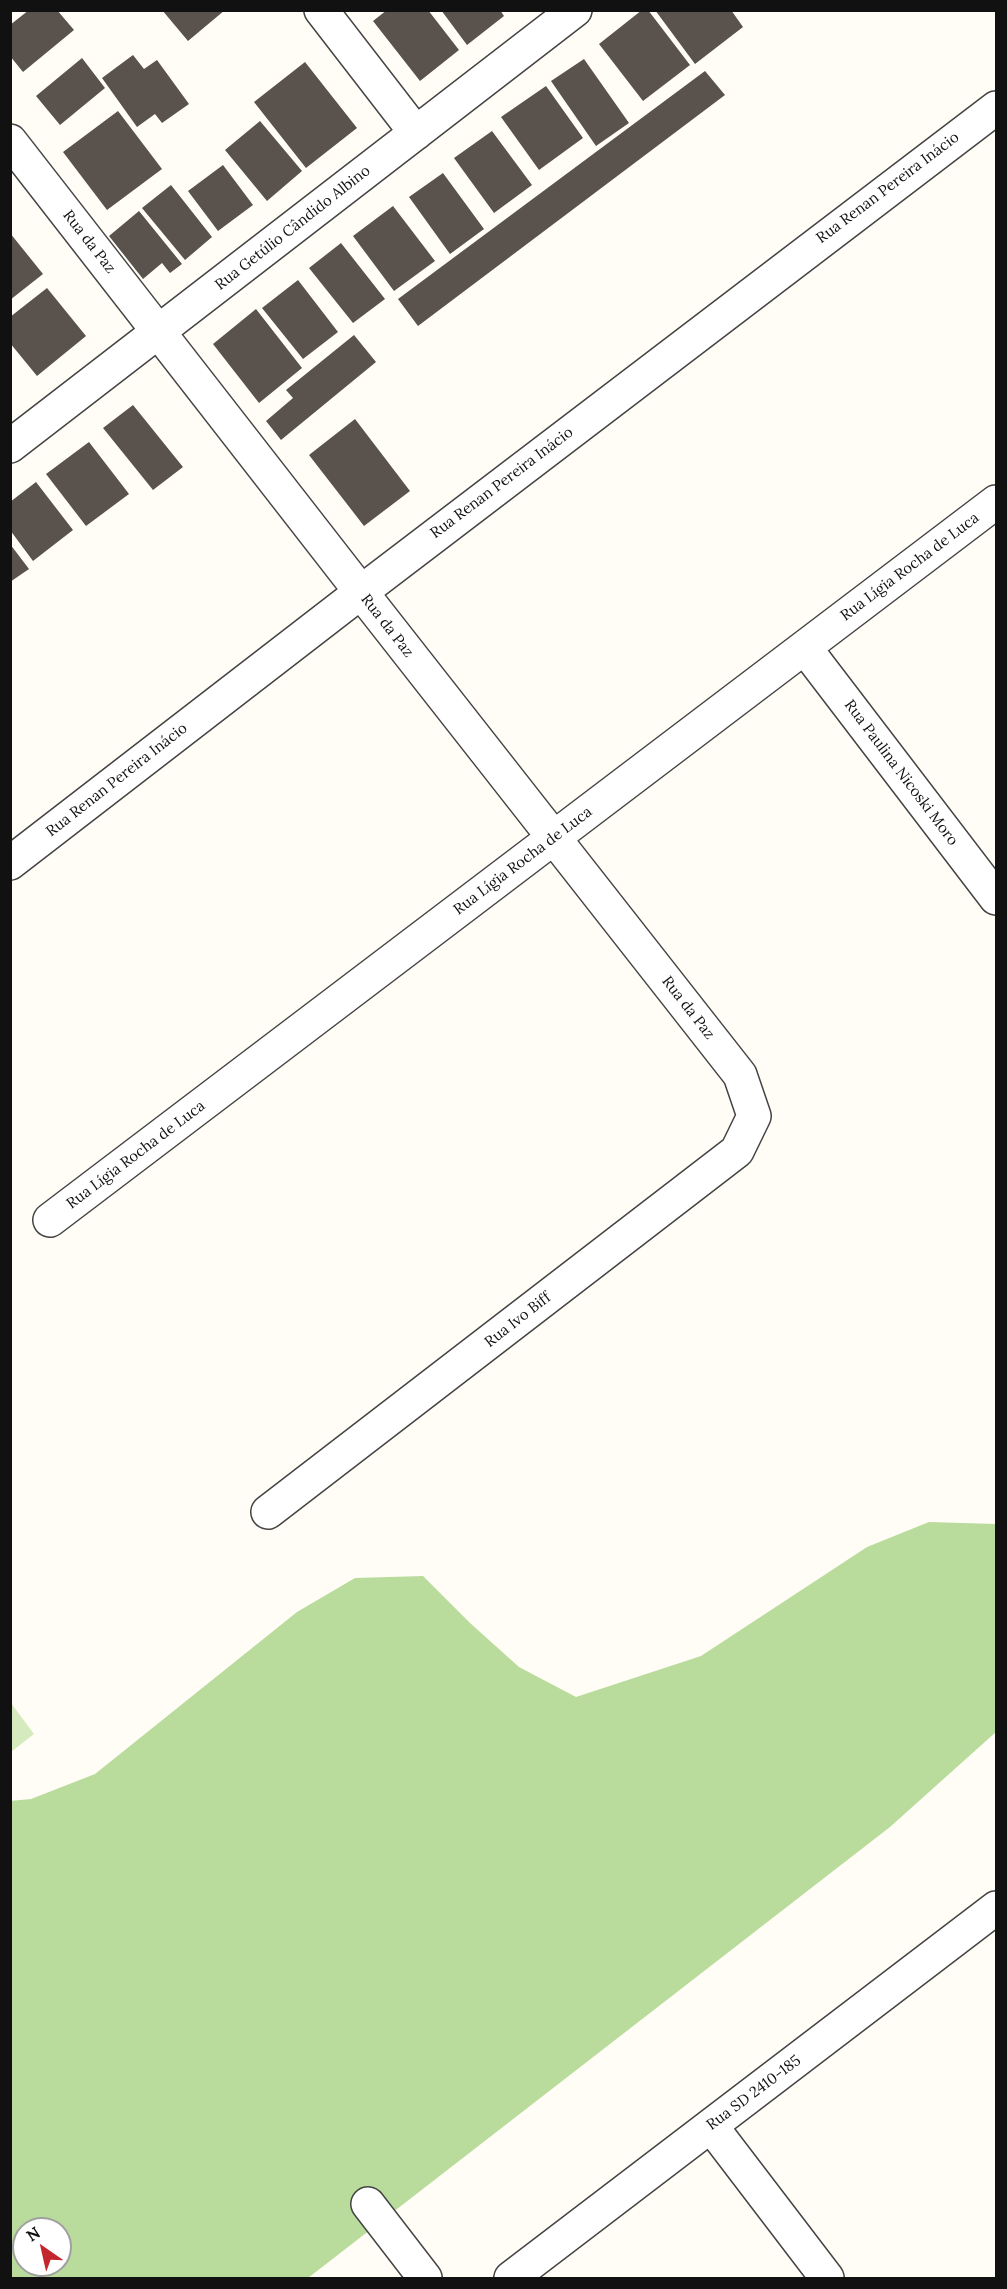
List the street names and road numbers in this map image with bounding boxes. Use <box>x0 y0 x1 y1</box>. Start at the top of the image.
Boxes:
street label: Rua Renan Pereira Inácio <box>813 128 963 248</box>
street label: Rua Getúlio Cândido Albino <box>212 162 374 294</box>
street label: Rua da Paz <box>59 207 119 277</box>
street label: Rua Renan Pereira Inácio <box>427 423 577 543</box>
street label: Rua Lígia Rocha de Luca <box>837 509 983 625</box>
street label: Rua da Paz <box>357 591 417 661</box>
street label: Rua Paulina Nicoski Moro <box>840 697 962 849</box>
street label: Rua Renan Pereira Inácio <box>43 719 191 841</box>
street label: Rua Lígia Rocha de Luca <box>450 803 596 919</box>
street label: Rua da Paz <box>658 973 718 1043</box>
street label: Rua Lígia Rocha de Luca <box>63 1097 209 1213</box>
street label: Rua Ivo Biff <box>481 1289 555 1351</box>
street label: Rua SD 2410-185 <box>703 2052 805 2134</box>

